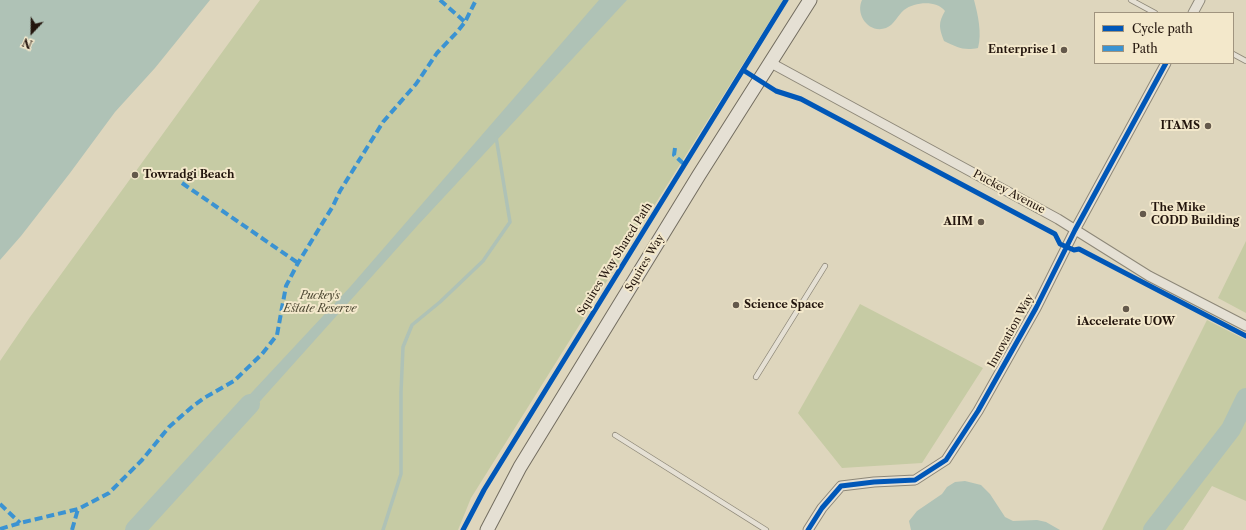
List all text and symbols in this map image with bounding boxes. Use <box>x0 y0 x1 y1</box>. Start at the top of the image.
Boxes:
north arrow <box>12 12 52 52</box>
legend <box>1094 12 1234 64</box>
text: Cycle path <box>1132 21 1193 36</box>
text: N <box>20 35 35 51</box>
text: Path <box>1132 41 1158 56</box>
place label: Enterprise 1 <box>988 43 1056 57</box>
marker: Enterprise 1 <box>1059 45 1069 55</box>
place label: ITAMS <box>1160 119 1200 133</box>
marker: ITAMS <box>1203 121 1213 131</box>
street label: Puckey Avenue <box>971 167 1047 217</box>
place label: Towradgi Beach <box>143 168 234 182</box>
marker: Towradgi Beach <box>130 170 140 180</box>
street label: Squires Way Shared Path <box>575 200 655 318</box>
place label: The Mike CODD Building <box>1151 201 1239 227</box>
marker: The Mike CODD Building <box>1138 209 1148 219</box>
place label: AIIM <box>944 215 973 229</box>
marker: AIIM <box>976 217 986 227</box>
street label: Squires Way <box>623 232 667 294</box>
park label: Puckey's Estate Reserve <box>283 289 357 315</box>
street label: Innovation Way <box>985 292 1037 370</box>
place label: Science Space <box>744 298 824 312</box>
marker: Science Space <box>731 300 741 310</box>
marker: iAccelerate UOW <box>1121 304 1131 314</box>
place label: iAccelerate UOW <box>1077 315 1175 329</box>

